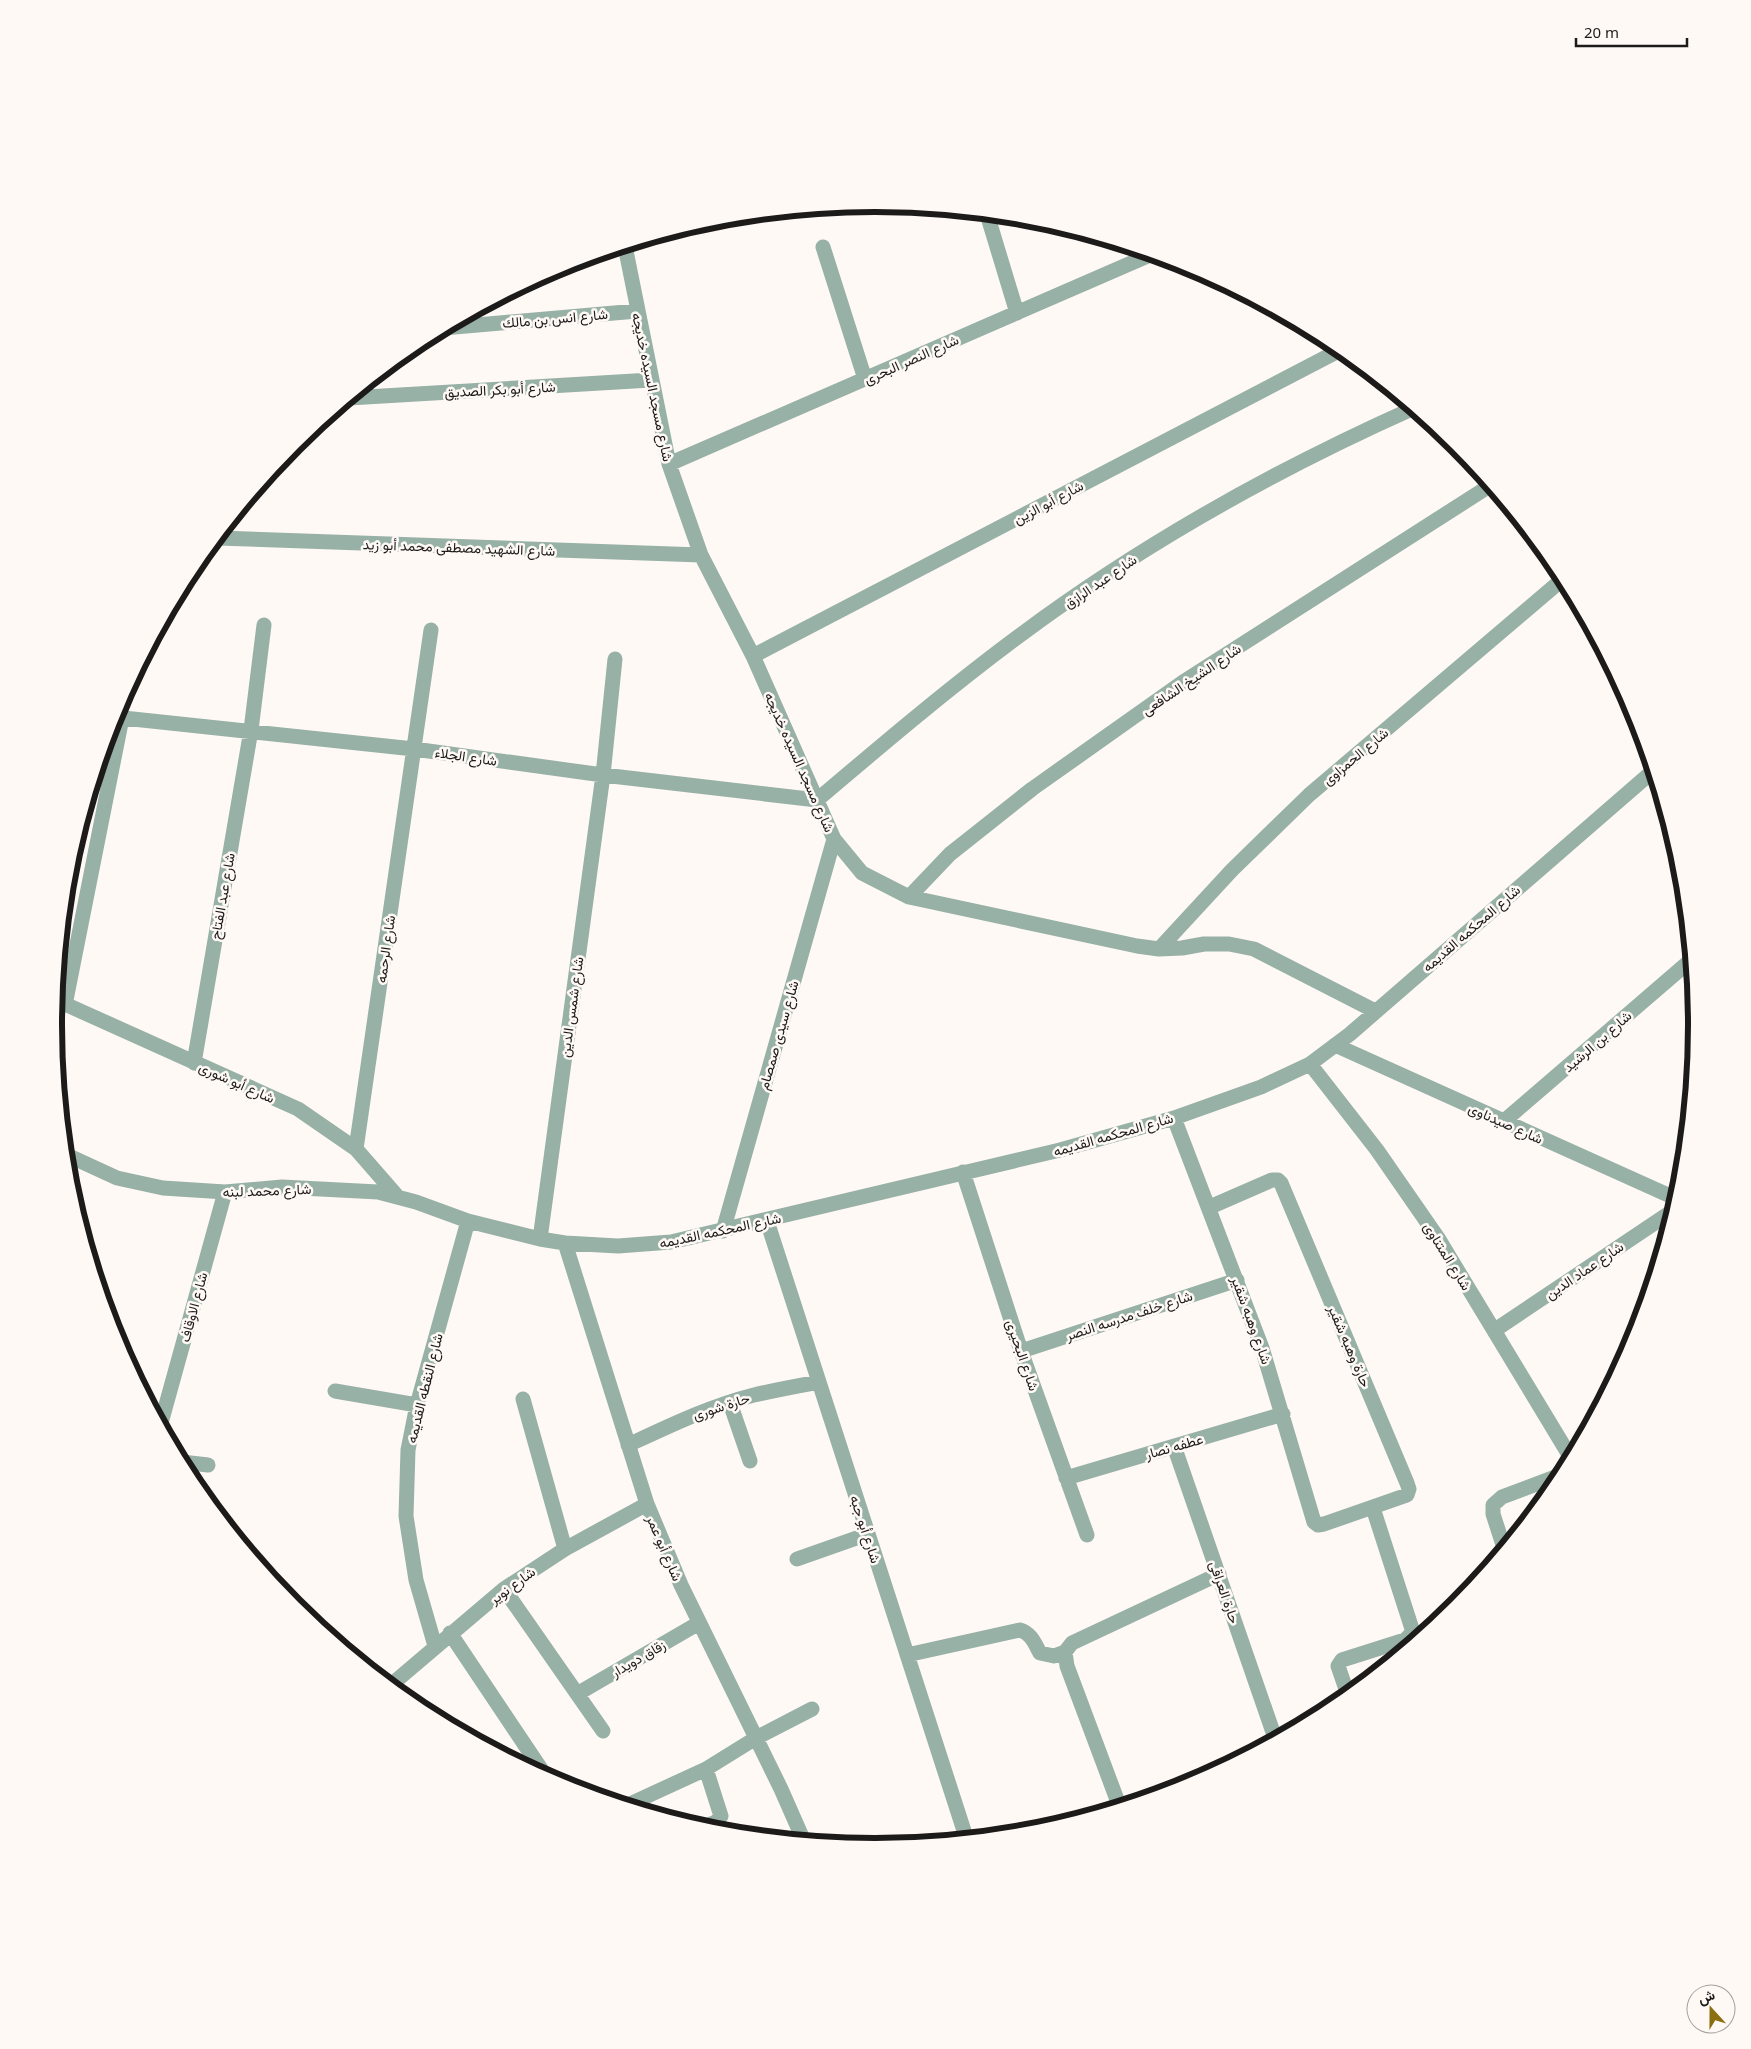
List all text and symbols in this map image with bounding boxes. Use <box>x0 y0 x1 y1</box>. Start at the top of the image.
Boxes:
scale bar <box>1576 15 1687 47</box>
text: 20 m <box>1584 22 1619 42</box>
street label: شارع انس بن مالك <box>501 304 609 334</box>
street label: شارع مسجد السيده خديجه <box>626 311 678 463</box>
street label: شارع النصر البحرى <box>861 330 962 390</box>
street label: شارع أبو بكر الصديق <box>444 377 556 403</box>
street label: شارع أبو الزين <box>1010 476 1087 530</box>
street label: شارع الشهيد مصطفى محمد أبو زيد <box>362 534 556 562</box>
street label: شارع عبد الرازق <box>1060 550 1141 614</box>
street label: شارع الشيخ الشافعى <box>1137 639 1246 721</box>
street label: شارع مسجد السيده خديجه <box>759 689 839 836</box>
street label: شارع الحمزاوى <box>1318 723 1393 791</box>
street label: شارع الجلاء <box>433 742 498 772</box>
street label: شارع عبد الفتاح <box>205 851 241 941</box>
street label: شارع المحكمه القديمه <box>1418 880 1525 977</box>
street label: شارع الرحمه <box>371 914 401 984</box>
street label: شارع شمس الدين <box>555 955 589 1059</box>
street label: شارع سيدى صمصام <box>753 978 805 1092</box>
street label: شارع بن الرشيد <box>1559 1006 1637 1078</box>
street label: شارع أبو شورى <box>195 1057 278 1109</box>
street label: شارع صيدناوى <box>1465 1098 1546 1150</box>
street label: شارع المحكمه القديمه <box>1051 1108 1176 1162</box>
street label: شارع محمد لبنه <box>222 1179 312 1203</box>
street label: شارع المحكمه القديمه <box>657 1208 783 1254</box>
street label: شارع المتناوى <box>1418 1218 1476 1295</box>
street label: شارع عماد الدين <box>1541 1237 1628 1305</box>
street label: شارع الاوقاف <box>175 1270 213 1344</box>
street label: شارع وهبه شقير <box>1225 1272 1277 1367</box>
street label: شارع خلف مدرسه النصر <box>1062 1286 1195 1347</box>
street label: حارة وهبه شقير <box>1324 1301 1376 1390</box>
street label: شارع البحيرى <box>1000 1317 1044 1394</box>
street label: شارع النقطه القديمه <box>401 1331 449 1445</box>
street label: حارة شورى <box>690 1388 752 1424</box>
street label: عطفه نصار <box>1142 1429 1205 1464</box>
street label: شارع أبو جبه <box>844 1493 886 1566</box>
street label: شارع أبو عمر <box>640 1511 687 1585</box>
street label: حارة العراقى <box>1205 1558 1245 1626</box>
street label: شارع نوير <box>484 1562 540 1610</box>
street label: زقاق دويدار <box>606 1635 669 1682</box>
north arrow <box>1686 1984 1736 2034</box>
text: ش <box>1695 1984 1718 2008</box>

